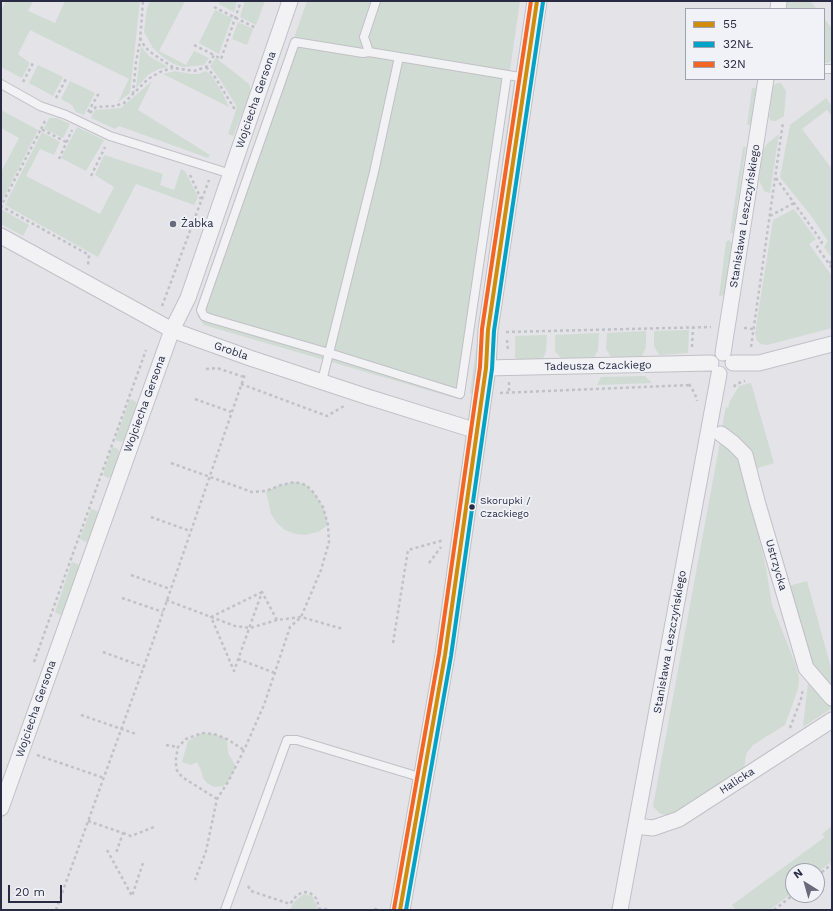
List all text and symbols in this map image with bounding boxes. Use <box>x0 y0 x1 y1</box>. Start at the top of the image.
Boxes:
legend <box>685 8 825 80</box>
text: 55 <box>723 17 737 31</box>
text: 32NŁ <box>723 37 753 51</box>
street label: Wojciecha Gersona <box>233 50 279 150</box>
text: 32N <box>723 57 746 71</box>
street label: Stanisława Leszczyńskiego <box>727 143 763 289</box>
place label: Żabka <box>181 217 213 231</box>
marker: Żabka <box>168 219 178 229</box>
street label: Grobla <box>212 339 250 363</box>
street label: Wojciecha Gersona <box>121 354 169 454</box>
street label: Tadeusza Czackiego <box>544 358 652 374</box>
place label: Skorupki / Czackiego <box>480 495 531 518</box>
marker: Skorupki / Czackiego <box>467 502 477 512</box>
street label: Ustrzycka <box>762 538 790 592</box>
street label: Stanisława Leszczyńskiego <box>651 569 689 715</box>
street label: Wojciecha Gersona <box>13 659 59 759</box>
street label: Halicka <box>717 765 757 797</box>
north arrow <box>785 863 825 903</box>
text: N <box>791 866 805 881</box>
scale bar <box>10 877 64 903</box>
text: 20 m <box>15 885 45 899</box>

